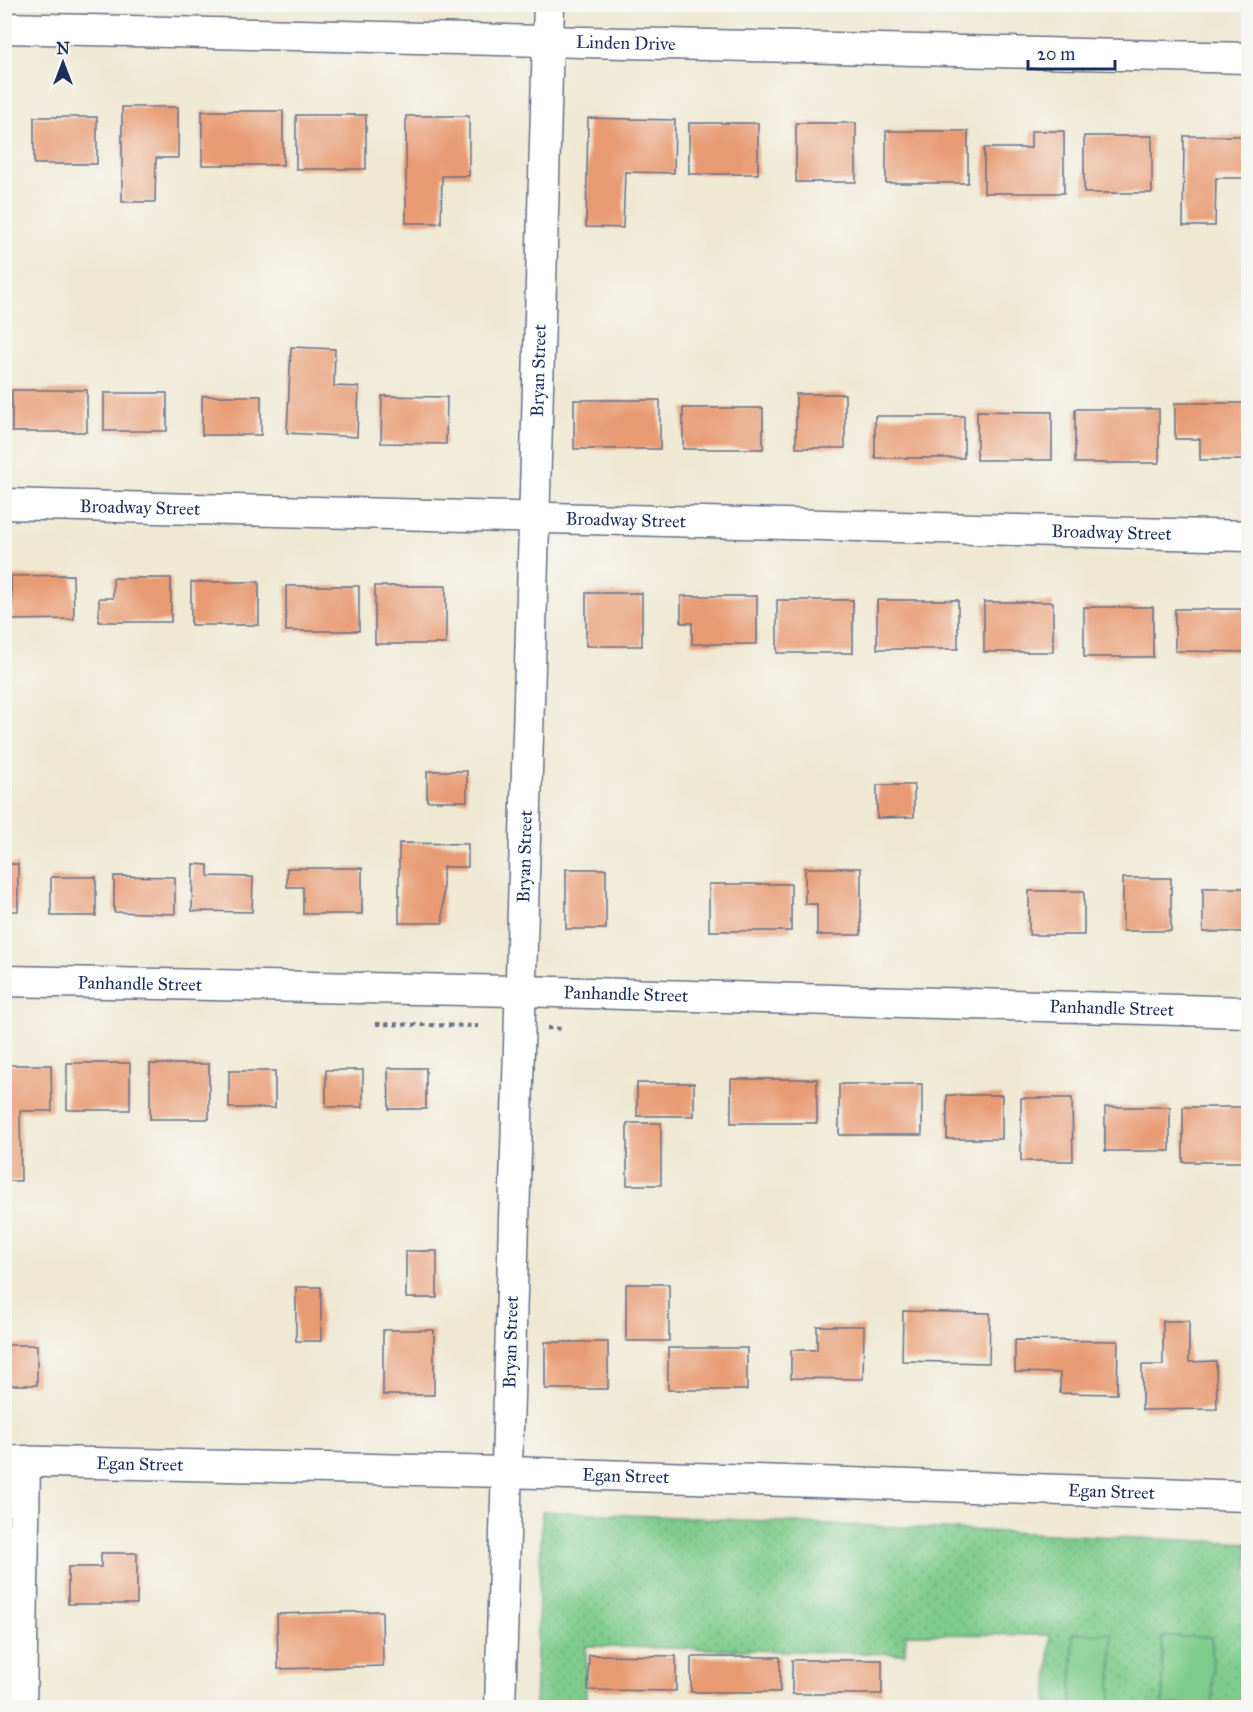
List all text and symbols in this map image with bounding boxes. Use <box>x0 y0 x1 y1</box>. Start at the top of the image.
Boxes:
street label: Linden Drive <box>576 31 676 55</box>
north arrow <box>33 33 93 93</box>
scale bar <box>1028 33 1115 71</box>
text: N <box>56 39 70 58</box>
text: 20 m <box>1037 43 1075 65</box>
street label: Bryan Street <box>526 323 551 417</box>
street label: Broadway Street <box>79 495 201 520</box>
street label: Broadway Street <box>565 507 687 533</box>
street label: Broadway Street <box>1051 520 1173 545</box>
street label: Bryan Street <box>512 809 537 903</box>
street label: Panhandle Street <box>77 971 203 996</box>
street label: Panhandle Street <box>563 981 689 1007</box>
street label: Panhandle Street <box>1049 995 1175 1021</box>
street label: Bryan Street <box>498 1295 523 1389</box>
street label: Egan Street <box>96 1452 184 1476</box>
street label: Egan Street <box>582 1463 670 1488</box>
street label: Egan Street <box>1068 1479 1156 1504</box>

